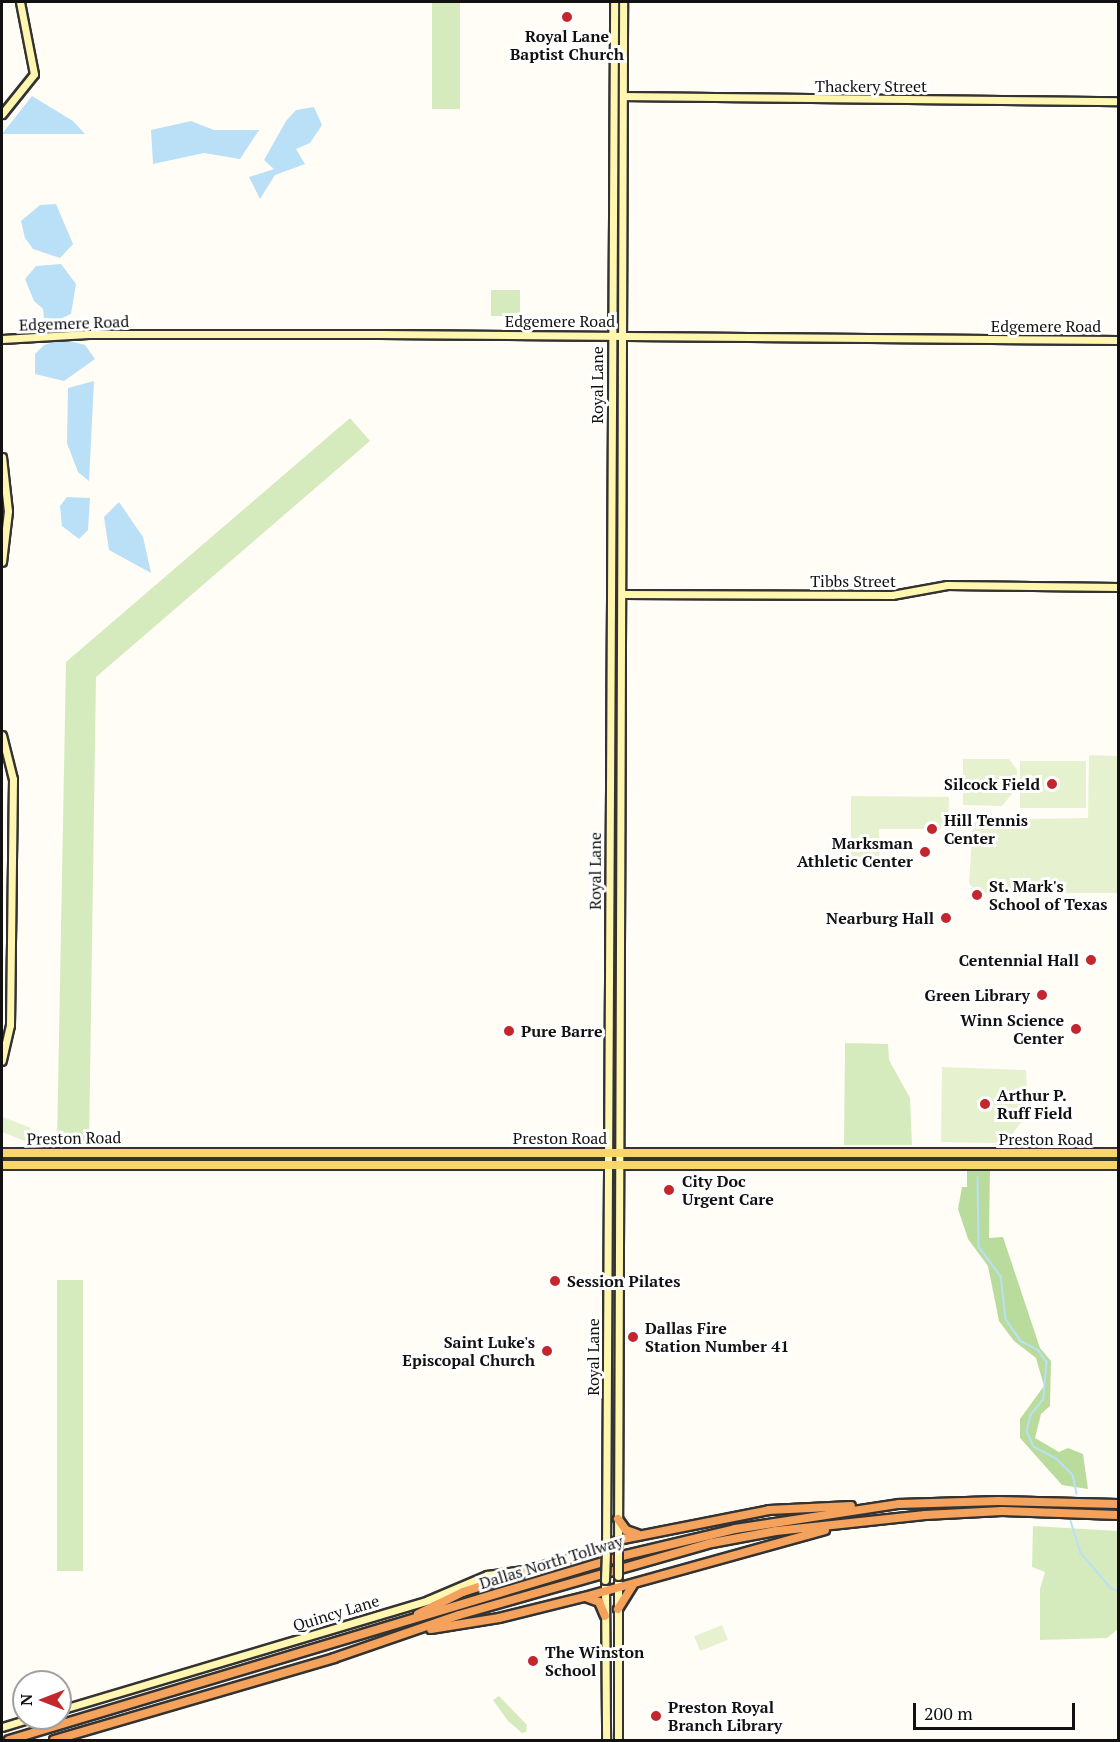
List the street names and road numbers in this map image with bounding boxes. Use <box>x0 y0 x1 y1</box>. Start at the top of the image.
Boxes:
street label: Thackery Street <box>815 76 927 96</box>
street label: Edgemere Road <box>19 311 129 335</box>
street label: Edgemere Road <box>505 311 615 331</box>
street label: Edgemere Road <box>991 316 1101 336</box>
street label: Royal Lane <box>587 346 607 424</box>
street label: Tibbs Street <box>810 571 896 591</box>
street label: Royal Lane <box>585 832 605 910</box>
street label: Preston Road <box>27 1128 121 1148</box>
street label: Preston Road <box>513 1128 607 1148</box>
street label: Preston Road <box>999 1129 1093 1149</box>
street label: Royal Lane <box>583 1318 603 1396</box>
street label: Dallas North Tollway <box>477 1531 625 1593</box>
street label: Quincy Lane <box>291 1591 381 1635</box>

